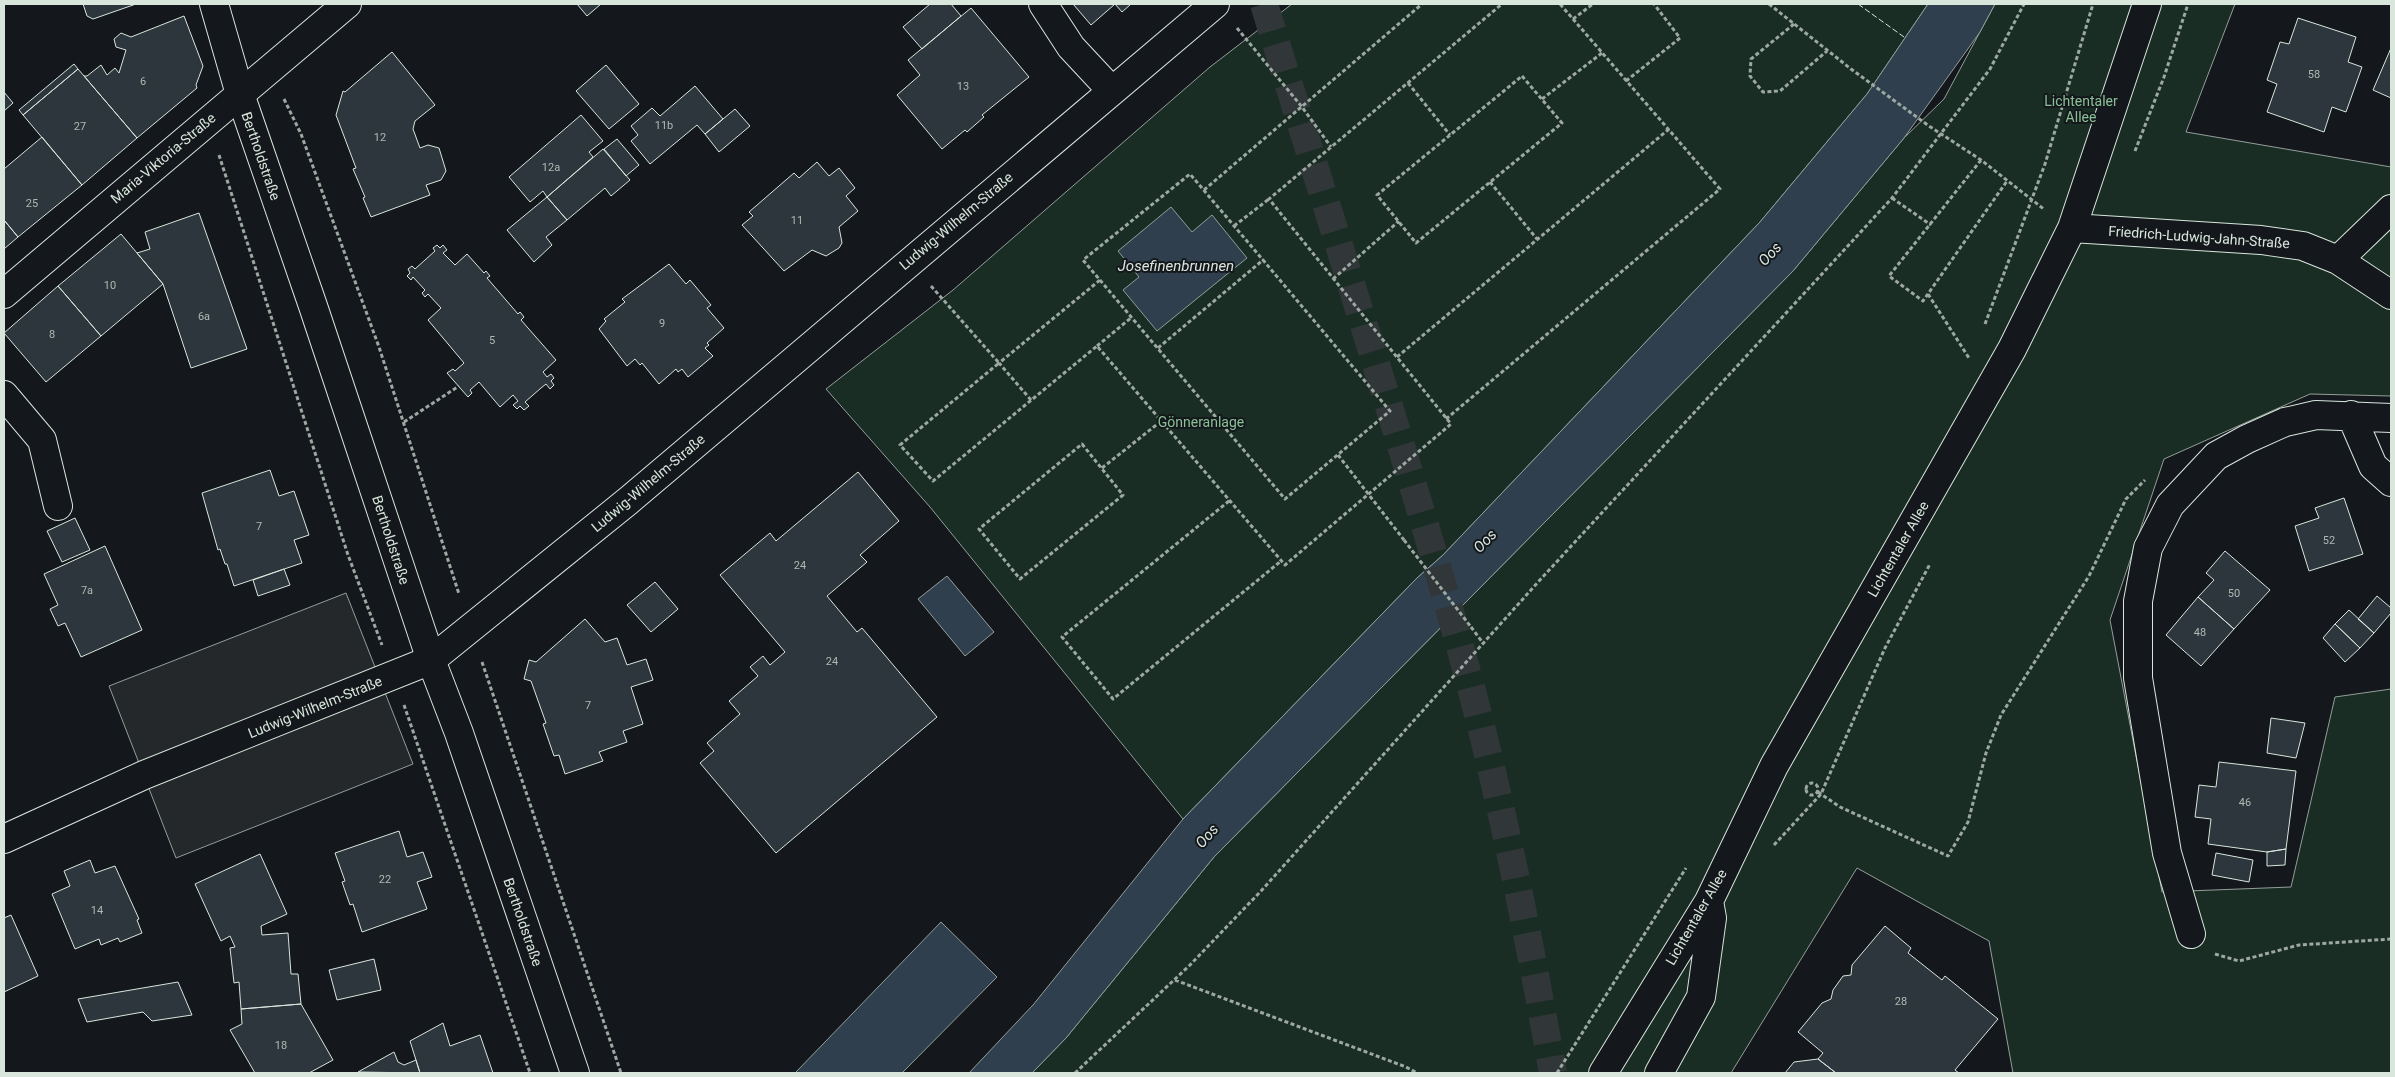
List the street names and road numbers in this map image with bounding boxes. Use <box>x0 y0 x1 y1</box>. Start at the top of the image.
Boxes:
street label: Maria-Viktoria-Straße <box>107 110 219 206</box>
street label: Bertholdstraße <box>238 110 284 202</box>
street label: Ludwig-Wilhelm-Straße <box>896 169 1016 273</box>
street label: Friedrich-Ludwig-Jahn-Straße <box>2108 223 2290 251</box>
street label: Ludwig-Wilhelm-Straße <box>588 431 708 535</box>
street label: Bertholdstraße <box>369 494 413 586</box>
street label: Lichtentaler Allee <box>1864 498 1932 600</box>
street label: Ludwig-Wilhelm-Straße <box>246 673 384 741</box>
street label: Lichtentaler Allee <box>1662 866 1730 968</box>
street label: Bertholdstraße <box>500 876 546 968</box>

